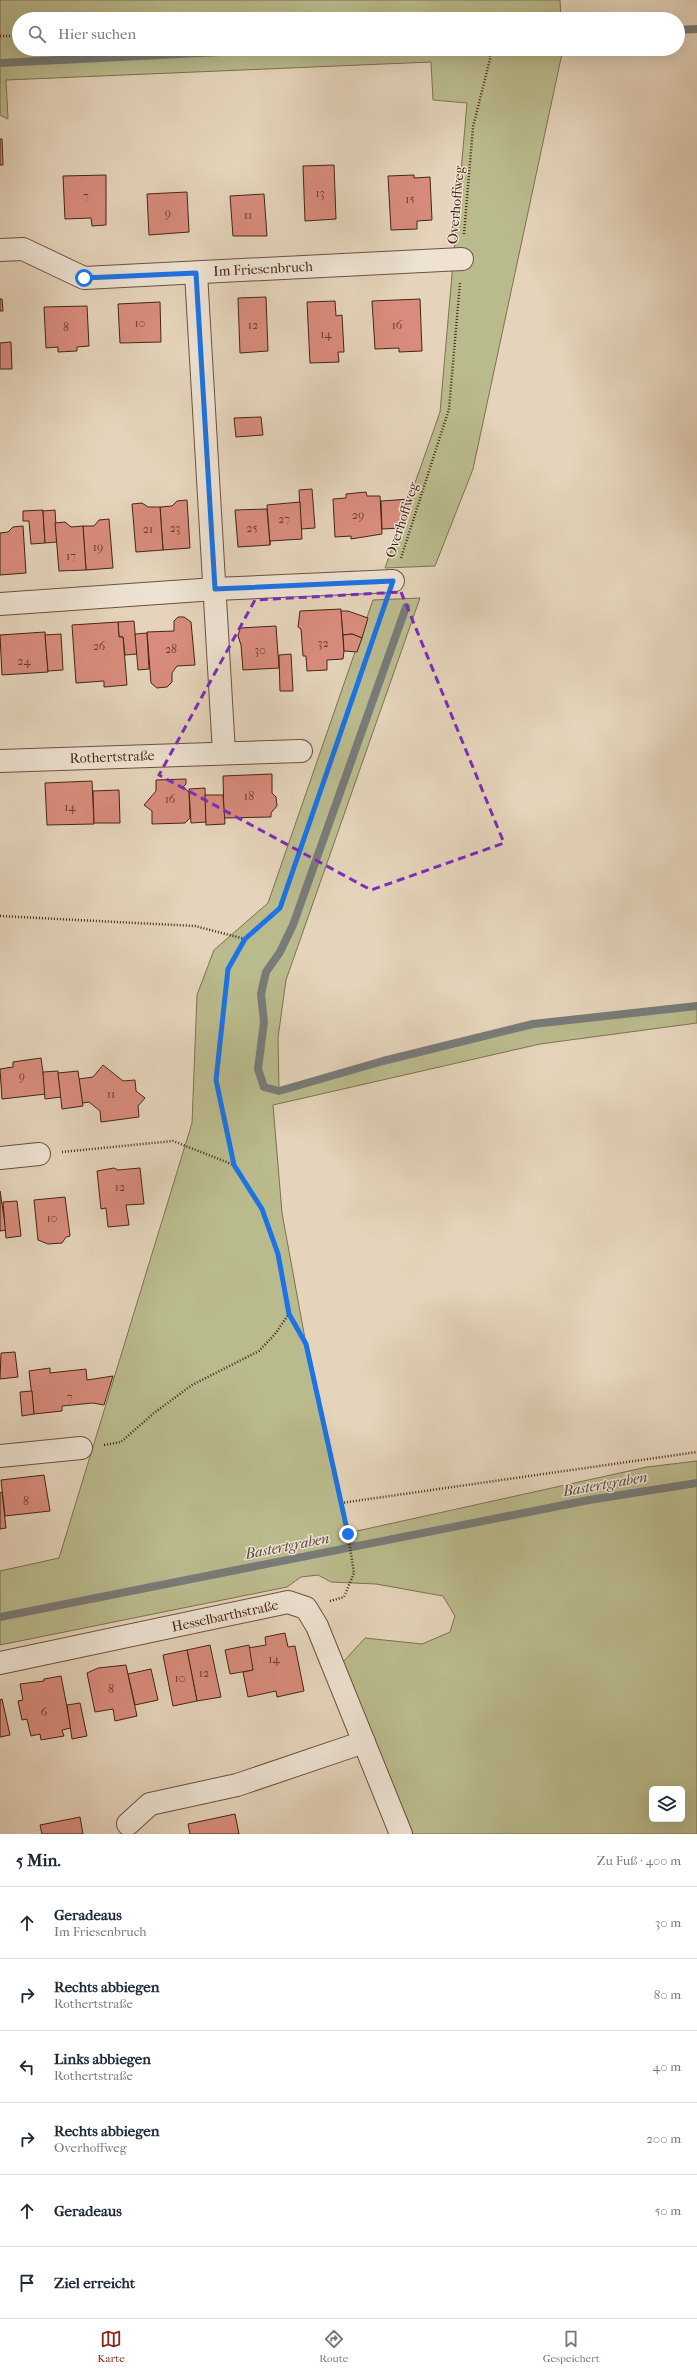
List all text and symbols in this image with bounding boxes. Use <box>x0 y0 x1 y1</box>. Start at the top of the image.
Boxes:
search box <box>12 12 685 56</box>
icon: search <box>26 23 48 45</box>
text: Hier suchen <box>58 25 136 43</box>
street label: Overhoffweg <box>444 165 468 245</box>
house number: 13 <box>315 186 325 200</box>
house number: 7 <box>83 189 89 203</box>
house number: 15 <box>405 192 415 206</box>
house number: 9 <box>165 206 171 220</box>
house number: 11 <box>244 208 252 222</box>
street label: Im Friesenbruch <box>213 258 313 280</box>
route start <box>75 269 93 287</box>
house number: 10 <box>135 316 145 330</box>
house number: 12 <box>248 318 258 332</box>
house number: 16 <box>392 318 403 332</box>
house number: 8 <box>63 320 69 334</box>
house number: 14 <box>320 327 333 341</box>
street label: Overhoffweg <box>382 480 422 560</box>
house number: 29 <box>352 508 364 522</box>
house number: 27 <box>278 512 290 526</box>
house number: 23 <box>169 521 181 535</box>
house number: 25 <box>246 521 258 535</box>
house number: 21 <box>143 522 153 536</box>
house number: 19 <box>93 540 103 554</box>
house number: 17 <box>66 549 76 563</box>
house number: 32 <box>317 636 329 650</box>
house number: 26 <box>93 639 106 653</box>
house number: 28 <box>165 642 177 656</box>
house number: 30 <box>254 643 266 657</box>
house number: 24 <box>17 654 32 668</box>
street label: Rothertstraße <box>69 747 155 767</box>
house number: 18 <box>244 789 254 803</box>
house number: 16 <box>165 792 176 806</box>
house number: 14 <box>64 800 77 814</box>
house number: 9 <box>19 1069 25 1083</box>
house number: 11 <box>107 1087 115 1101</box>
house number: 12 <box>115 1180 125 1194</box>
house number: 10 <box>47 1211 57 1225</box>
house number: 7 <box>67 1390 73 1404</box>
water label: Bastertgraben <box>560 1468 649 1500</box>
house number: 8 <box>23 1494 29 1508</box>
route end <box>339 1525 357 1543</box>
water label: Bastertgraben <box>242 1529 331 1563</box>
street label: Hesselbarthstraße <box>170 1596 280 1636</box>
house number: 14 <box>268 1652 281 1666</box>
house number: 12 <box>199 1666 209 1680</box>
house number: 10 <box>175 1671 185 1685</box>
house number: 8 <box>108 1682 114 1696</box>
house number: 6 <box>41 1705 48 1719</box>
map controls <box>649 1786 685 1822</box>
button: layers <box>649 1786 685 1822</box>
text: 5 Min. <box>16 1850 61 1870</box>
text: Zu Fuß · 400 m <box>597 1853 681 1868</box>
text: Geradeaus <box>54 1906 122 1924</box>
icon: ahead <box>16 1912 38 1934</box>
text: 30 m <box>655 1915 681 1930</box>
text: Im Friesenbruch <box>54 1924 147 1939</box>
text: Rechts abbiegen <box>54 1978 159 1996</box>
icon: right <box>16 1984 38 2006</box>
text: 80 m <box>654 1987 681 2002</box>
text: Rothertstraße <box>54 1996 133 2011</box>
text: Links abbiegen <box>54 2050 151 2068</box>
icon: left <box>16 2056 38 2078</box>
text: 40 m <box>653 2059 681 2074</box>
text: Rothertstraße <box>54 2068 133 2083</box>
text: Rechts abbiegen <box>54 2122 159 2140</box>
icon: right <box>16 2128 38 2150</box>
text: 200 m <box>646 2131 681 2146</box>
text: Overhoffweg <box>54 2140 127 2155</box>
icon: ahead <box>16 2200 38 2222</box>
text: Geradeaus <box>54 2202 122 2220</box>
text: 50 m <box>655 2203 681 2218</box>
icon: arrive <box>16 2272 38 2294</box>
text: Ziel erreicht <box>54 2274 135 2292</box>
tab: Karte <box>97 2328 125 2365</box>
tab: Route <box>319 2328 348 2365</box>
tab: Gespeichert <box>543 2328 600 2365</box>

